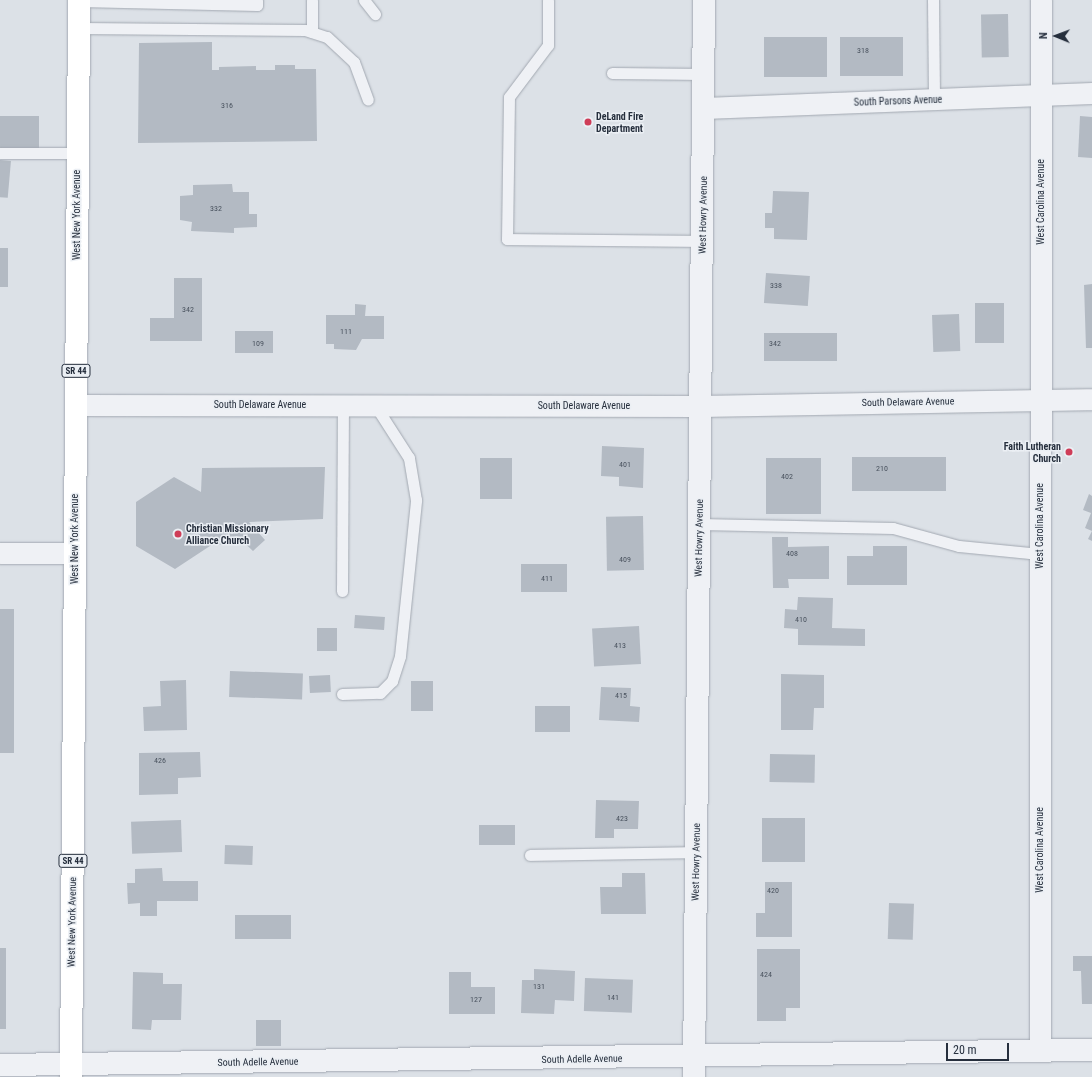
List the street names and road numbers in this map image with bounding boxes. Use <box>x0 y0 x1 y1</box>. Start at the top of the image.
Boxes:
street label: South Parsons Avenue <box>854 93 942 109</box>
street label: West Carolina Avenue <box>1035 159 1047 245</box>
street label: West New York Avenue <box>71 170 83 260</box>
street label: West Howry Avenue <box>696 176 710 254</box>
road number: SR 44 <box>61 364 91 378</box>
street label: South Delaware Avenue <box>862 395 954 409</box>
street label: South Delaware Avenue <box>214 399 306 411</box>
street label: South Delaware Avenue <box>538 400 630 412</box>
street label: West Carolina Avenue <box>1034 483 1046 569</box>
street label: West New York Avenue <box>69 494 81 584</box>
street label: West Howry Avenue <box>692 499 706 577</box>
street label: West Carolina Avenue <box>1034 807 1046 893</box>
street label: West Howry Avenue <box>689 823 703 901</box>
road number: SR 44 <box>58 854 88 868</box>
street label: West New York Avenue <box>65 877 79 967</box>
street label: South Adelle Avenue <box>541 1052 623 1066</box>
street label: South Adelle Avenue <box>217 1055 299 1069</box>

